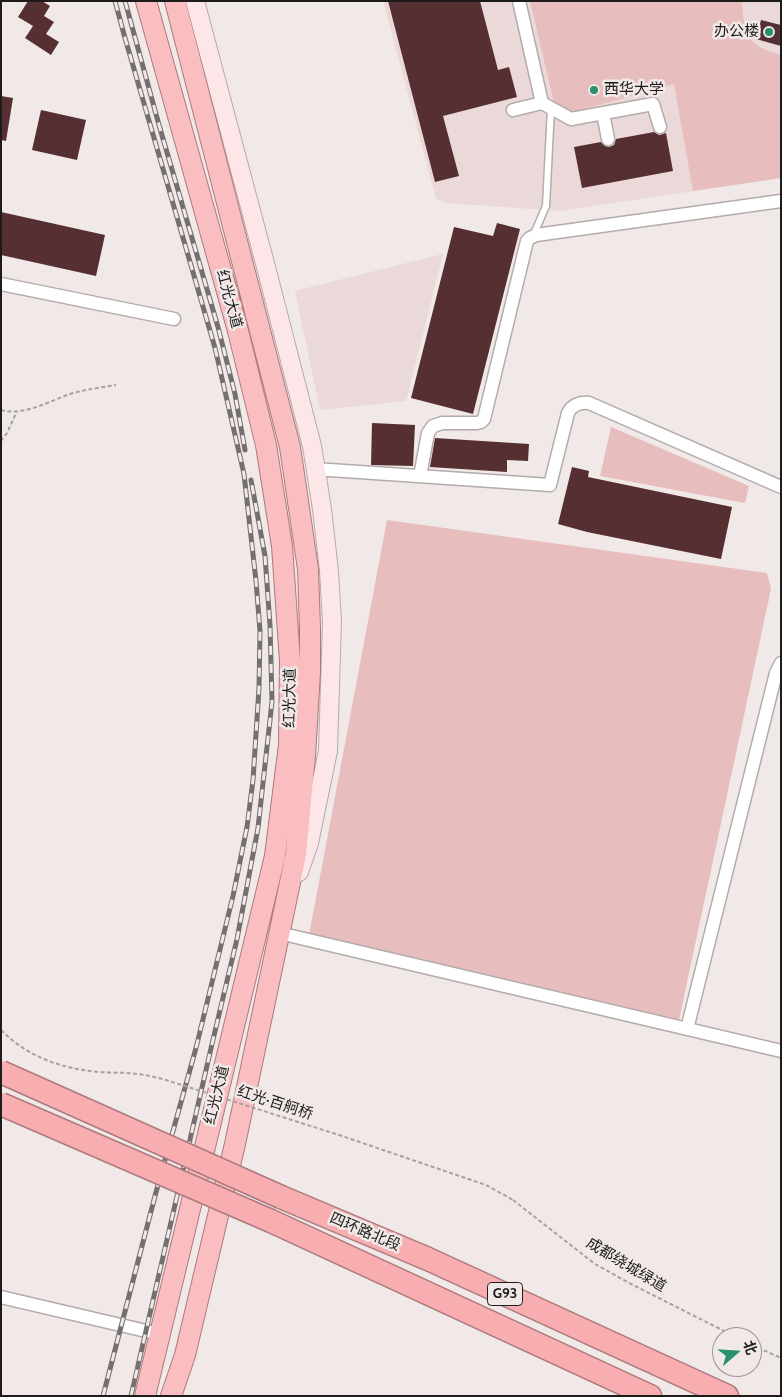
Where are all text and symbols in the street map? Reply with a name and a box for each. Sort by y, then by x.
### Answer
place label: 办公楼 [714,23,759,41]
marker: 办公楼 [763,26,775,38]
place label: 西华大学 [604,81,664,99]
marker: 西华大学 [588,84,600,96]
street label: 红光大道 [213,268,245,330]
street label: 红光大道 [280,668,300,728]
street label: 红光大道 [201,1064,233,1126]
street label: 红光·百舸桥 [235,1082,315,1124]
street label: 四环路北段 [327,1209,403,1255]
street label: 成都绕城绿道 [583,1234,669,1296]
road number: G93 [488,1282,522,1306]
north arrow [712,1327,762,1377]
text: 北 [739,1338,761,1357]

